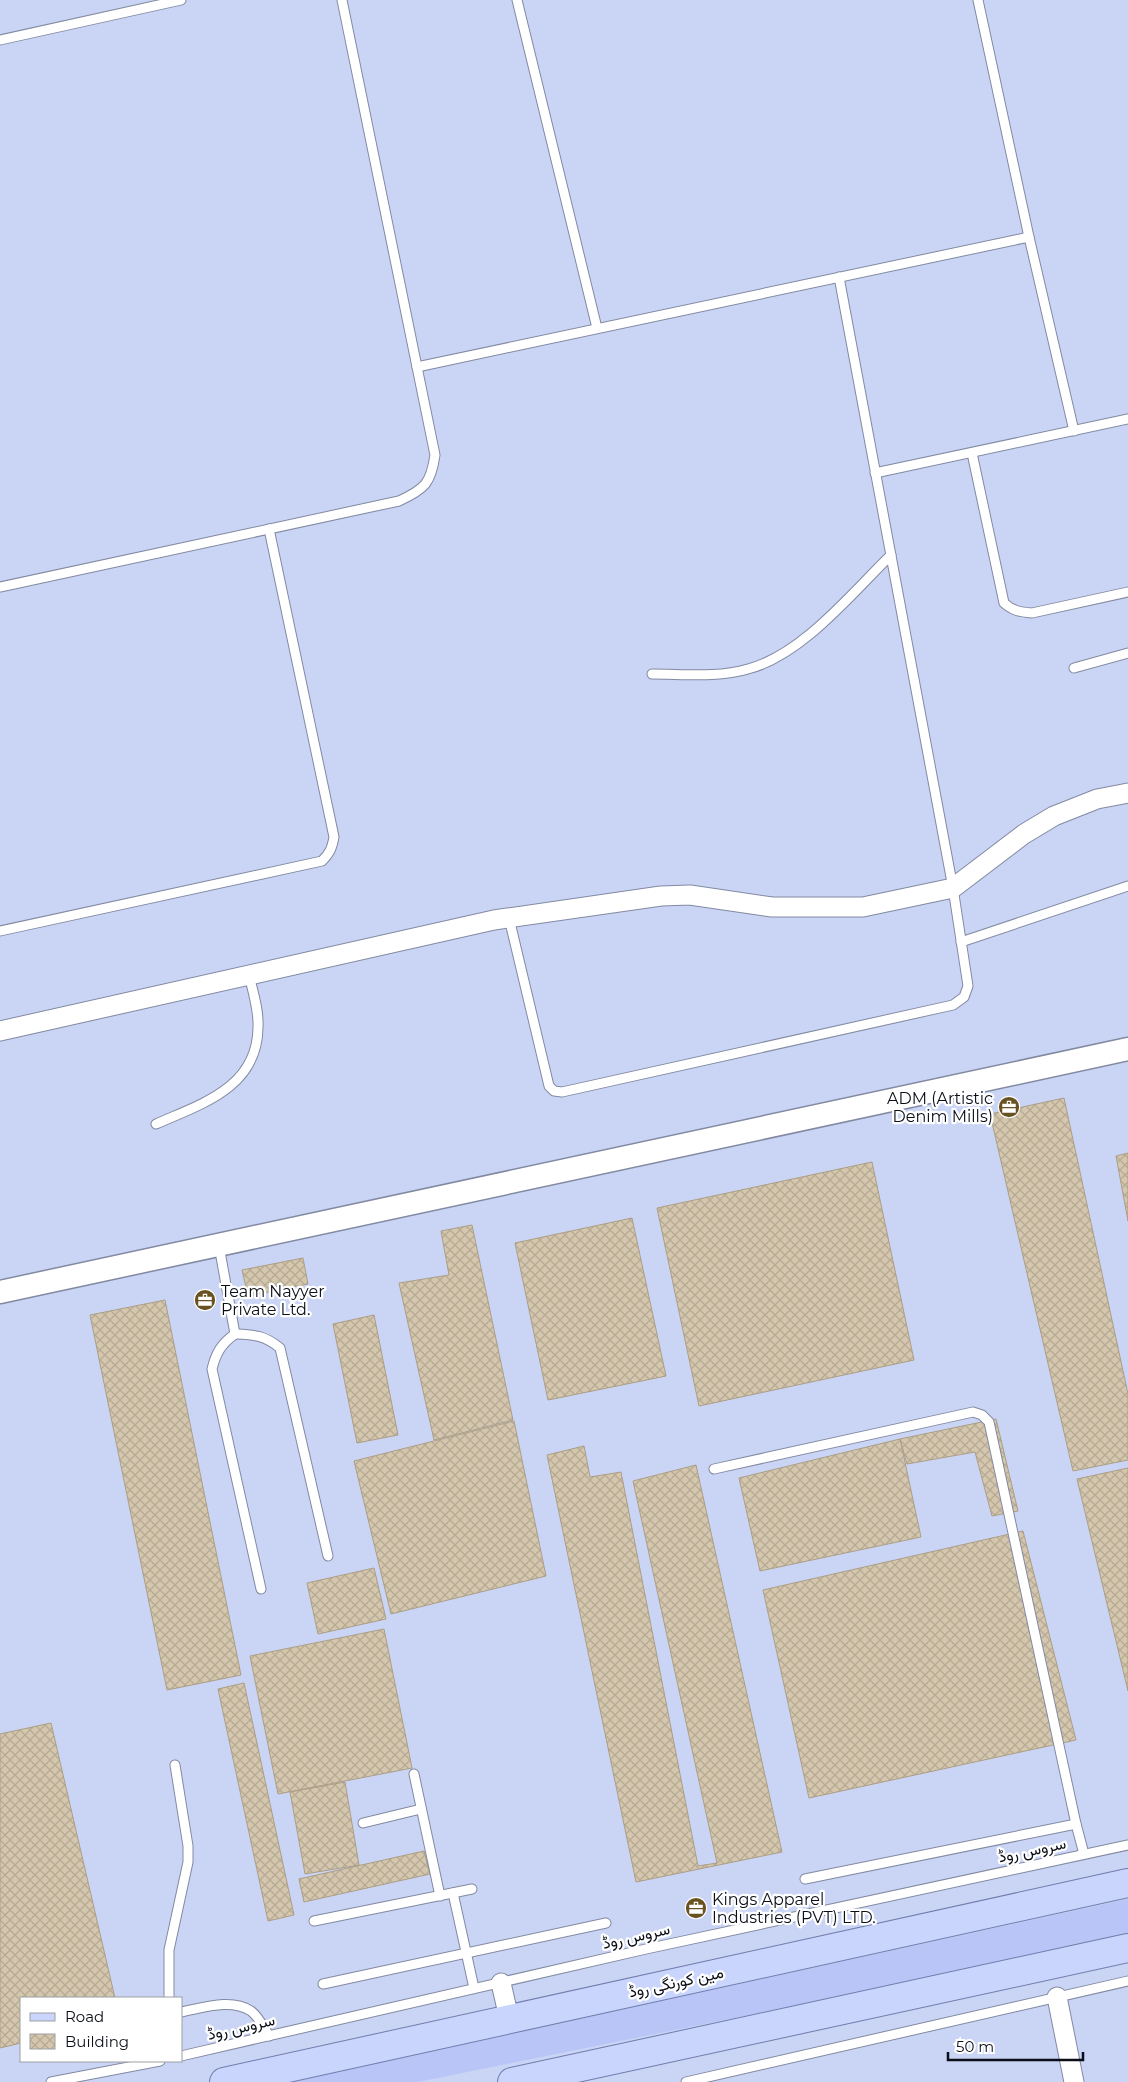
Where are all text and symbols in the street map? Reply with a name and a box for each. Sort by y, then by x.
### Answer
place label: ADM (Artistic Denim Mills) [887,1089,993,1126]
office icon: ADM (Artistic Denim Mills) [997,1095,1021,1119]
place label: Team Nayyer Private Ltd. [221,1282,325,1319]
office icon: Team Nayyer Private Ltd. [193,1288,217,1312]
street label: سروس روڈ [996,1834,1068,1867]
place label: Kings Apparel Industries (PVT) LTD. [712,1890,876,1927]
office icon: Kings Apparel Industries (PVT) LTD. [684,1896,708,1920]
street label: سروس روڈ [600,1919,672,1954]
street label: مین کورنگی روڈ [627,1963,725,2002]
legend [20,1997,182,2062]
text: Road [65,2007,104,2026]
street label: سروس روڈ [205,2010,277,2045]
scale bar [948,2030,1083,2062]
text: Building [65,2032,129,2051]
text: 50 m [956,2037,994,2056]

